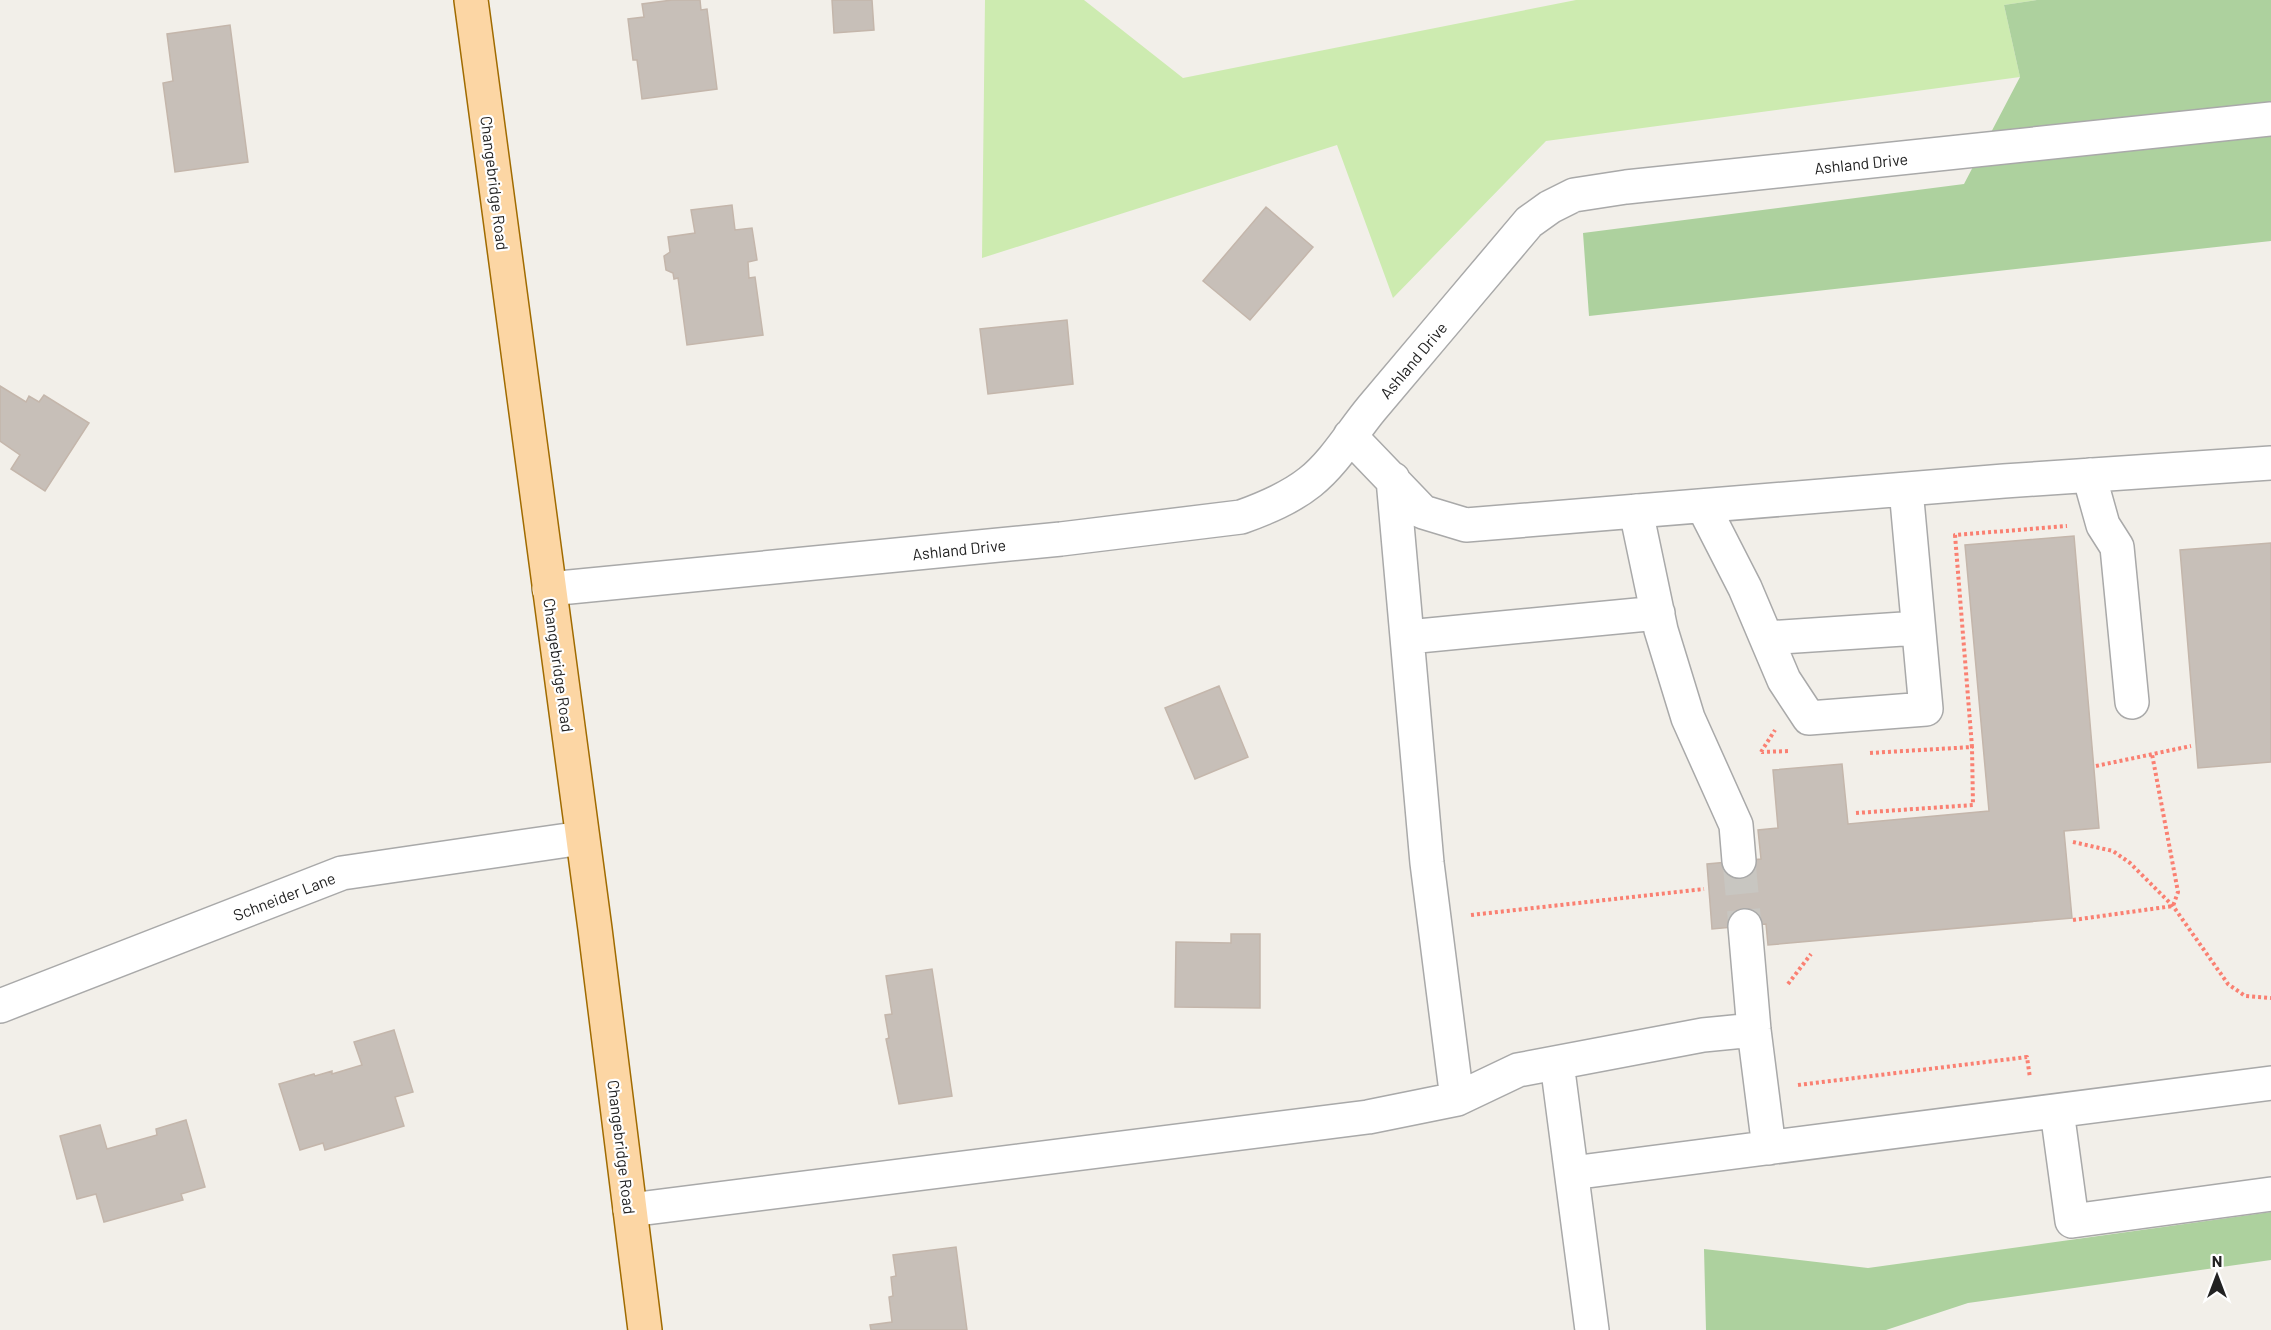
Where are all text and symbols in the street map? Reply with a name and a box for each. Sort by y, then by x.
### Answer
street label: Changebridge Road [477,115,513,251]
street label: Ashland Drive [1813,149,1909,177]
street label: Ashland Drive [1376,318,1450,402]
street label: Ashland Drive [911,535,1007,563]
street label: Changebridge Road [540,597,578,733]
street label: Schneider Lane [230,868,338,924]
street label: Changebridge Road [604,1079,640,1215]
north arrow [2187,1246,2247,1306]
text: N [2212,1251,2222,1270]

